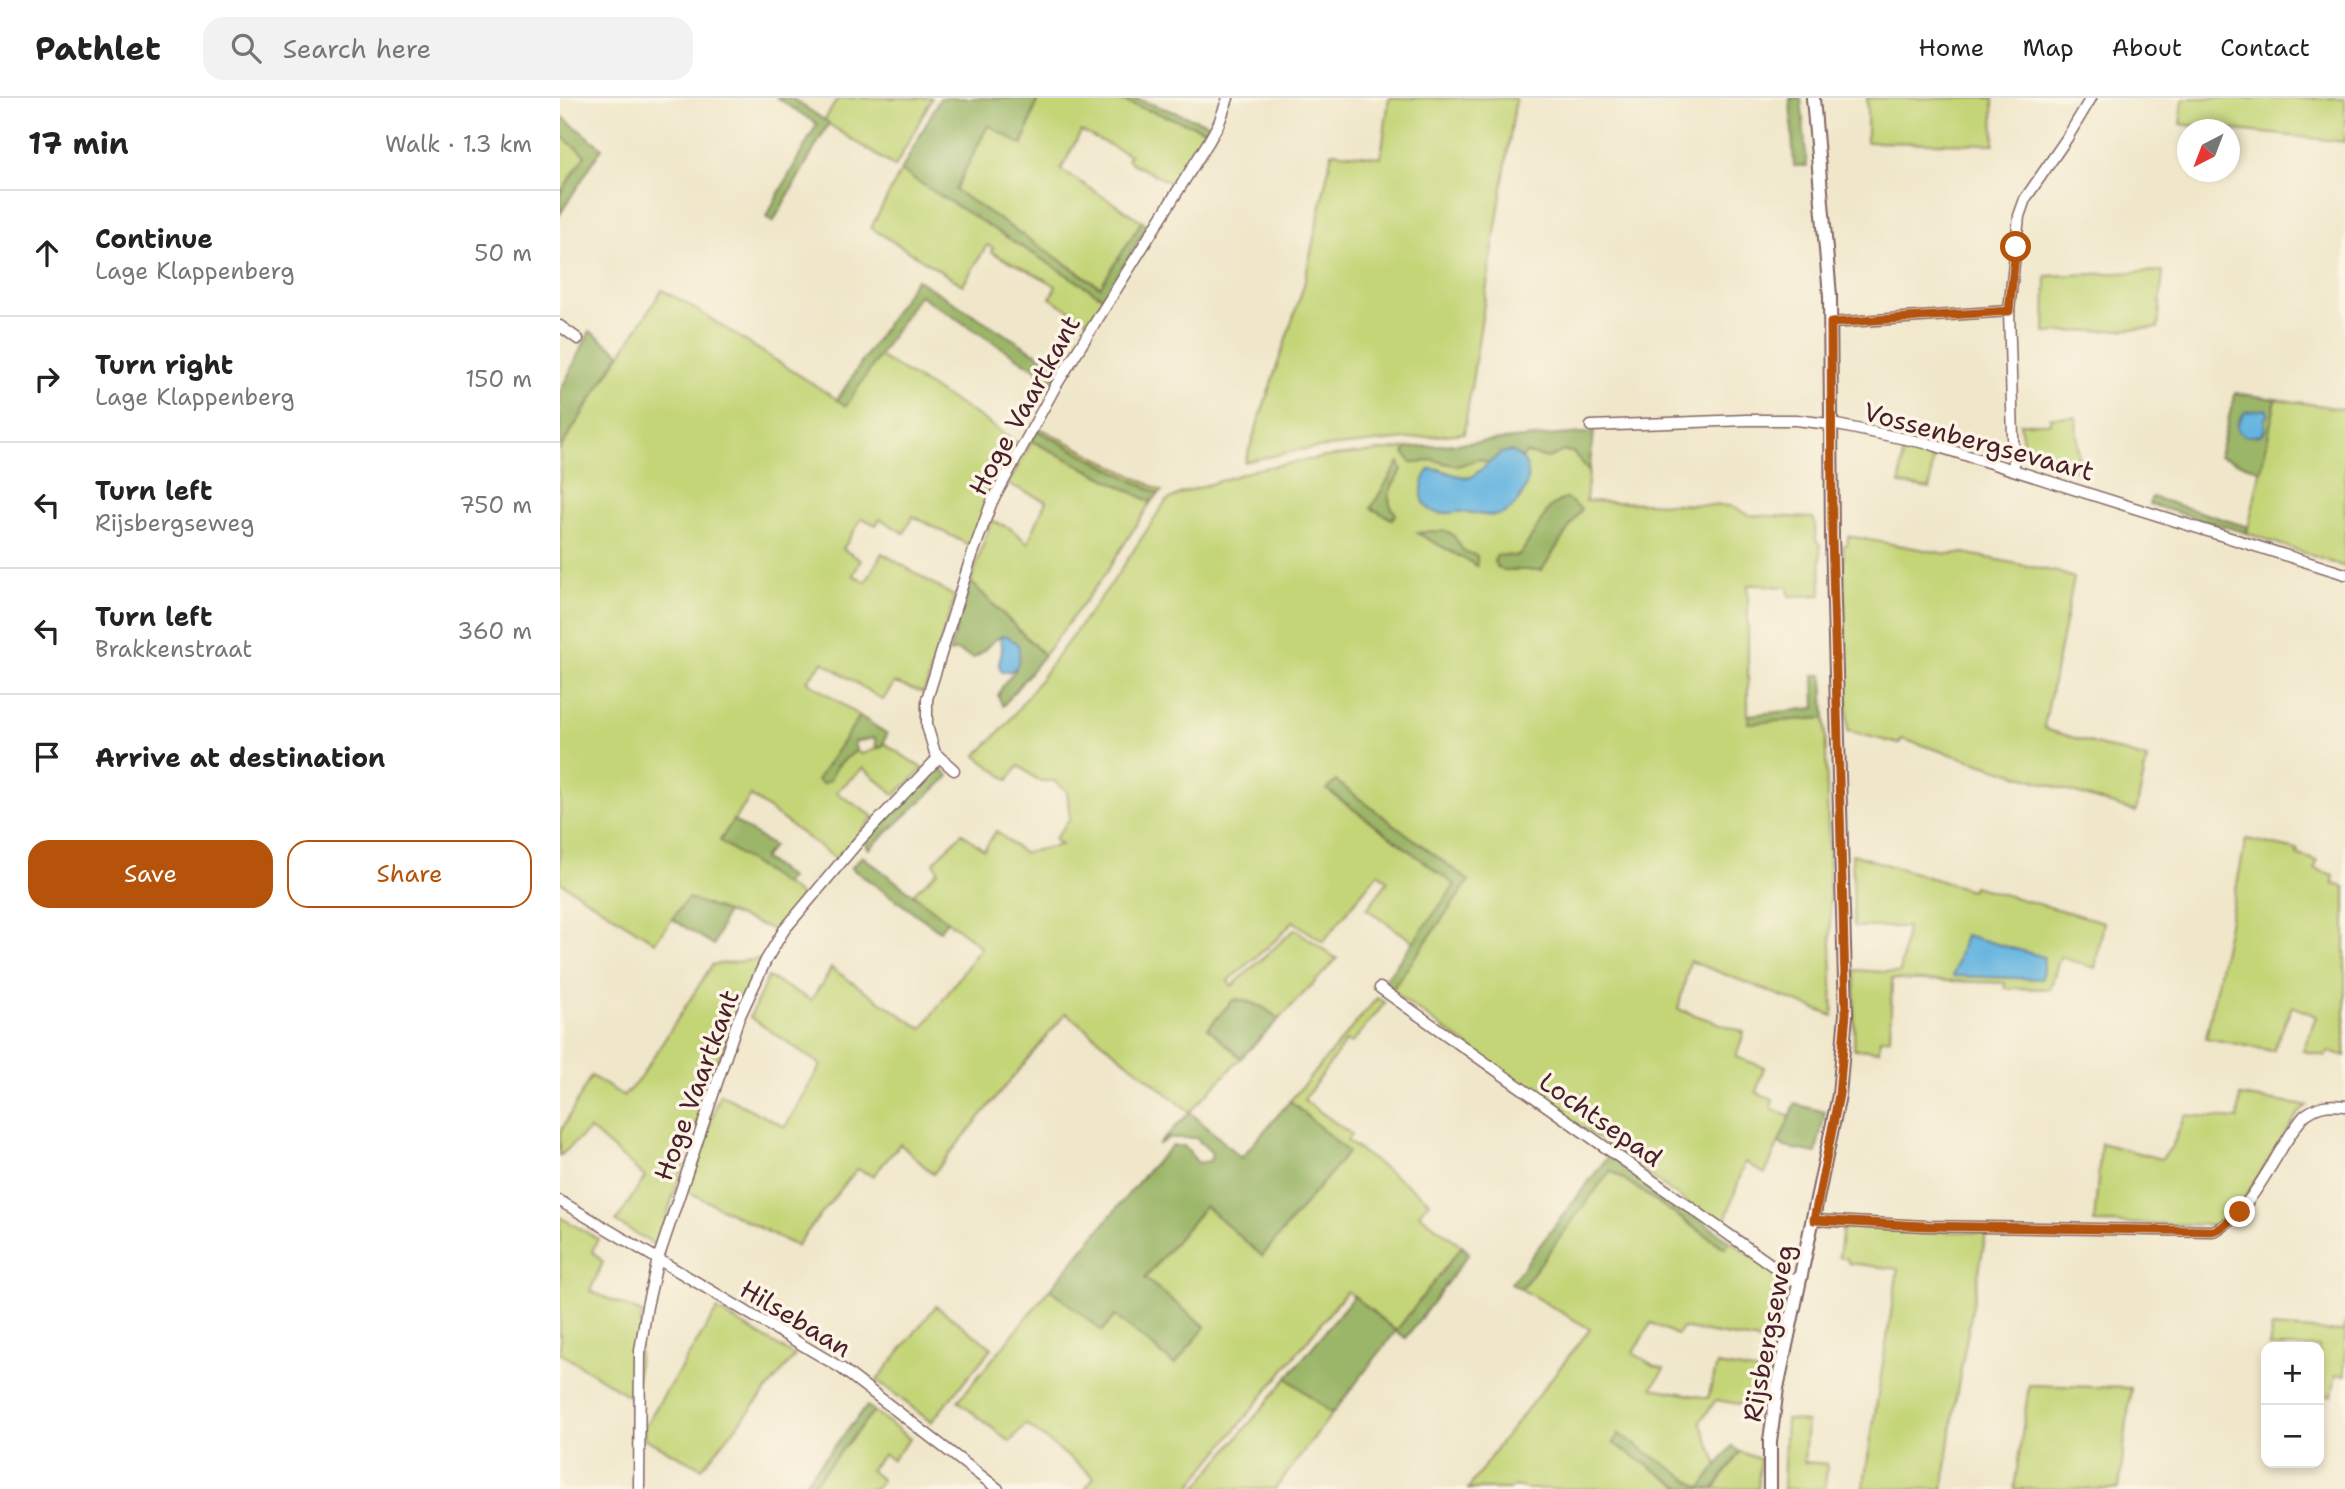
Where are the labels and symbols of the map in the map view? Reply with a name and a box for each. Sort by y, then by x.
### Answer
north arrow [2177,119,2240,182]
route start [2000,231,2031,262]
street label: Hoge Vaartkant [960,309,1088,501]
street label: Vossenbergsevaart [1860,393,2098,489]
street label: Hoge Vaartkant [645,985,747,1185]
street label: Lochtsepad [1532,1064,1670,1174]
route end [2224,1196,2255,1227]
street label: Rijsbergseweg [1734,1241,1802,1425]
street label: Hilsebaan [734,1271,858,1365]

